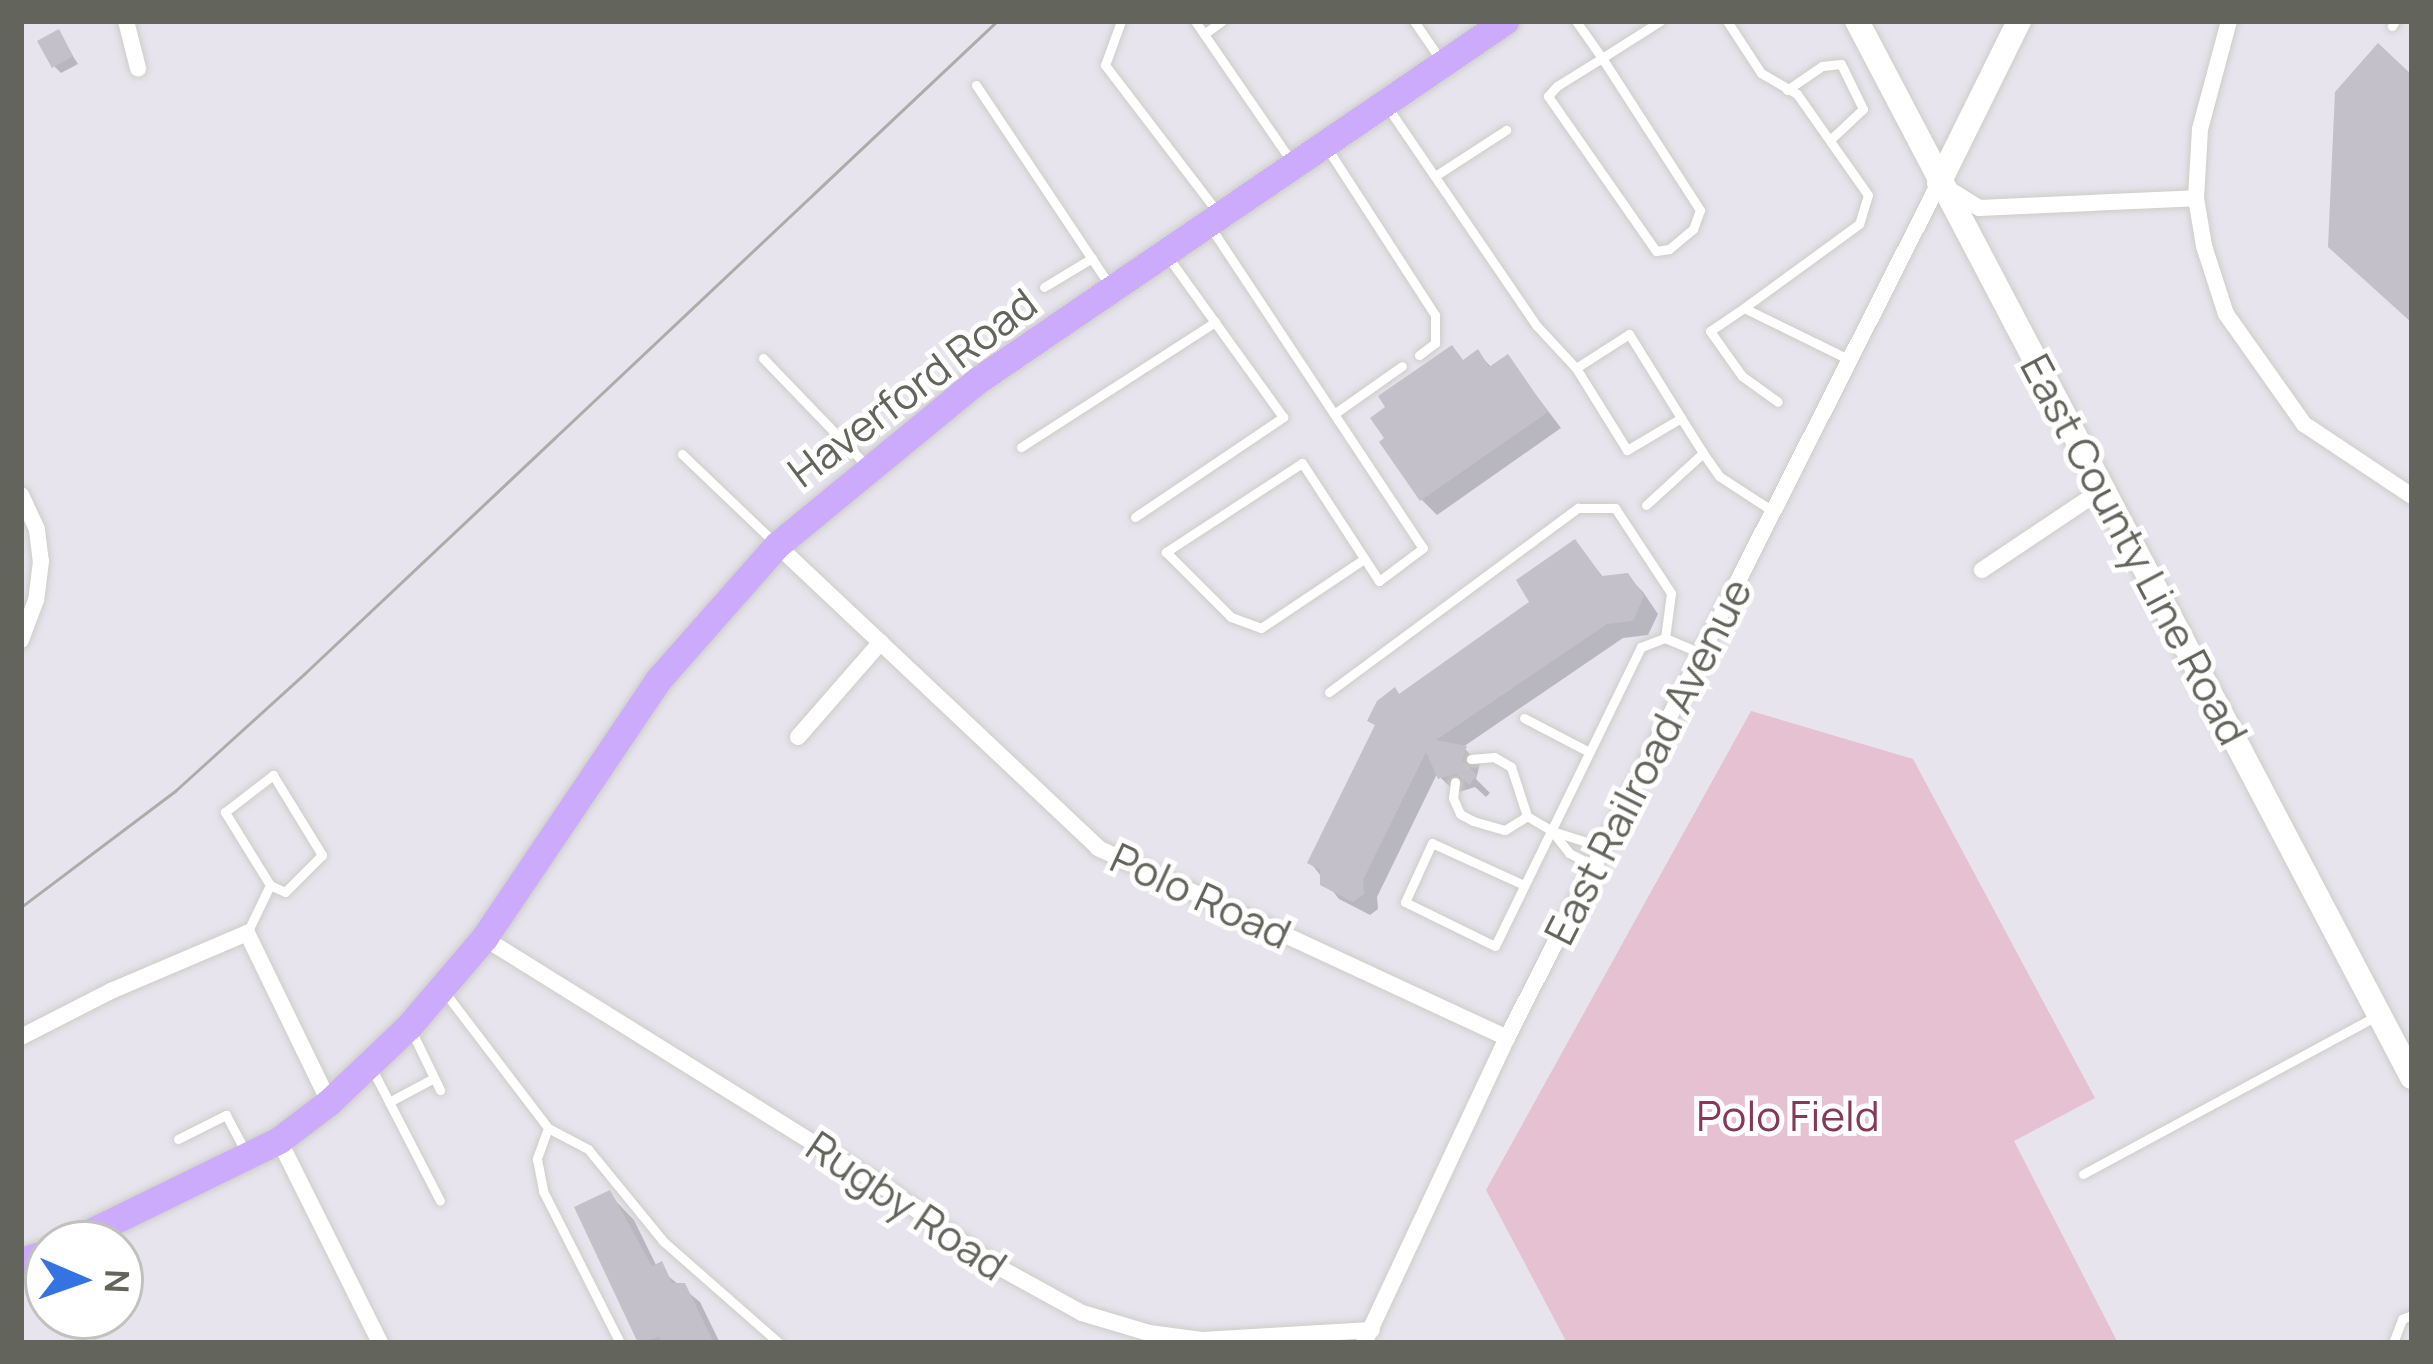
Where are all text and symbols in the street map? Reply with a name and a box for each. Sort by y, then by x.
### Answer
street label: Haverford Road [778,277,1046,497]
street label: East County Line Road [2011,345,2259,753]
street label: East Railroad Avenue [1533,570,1761,952]
street label: Polo Road [1103,831,1299,959]
park label: Polo Field [1696,1090,1880,1140]
street label: Rugby Road [798,1120,1016,1290]
north arrow [24,1220,144,1340]
text: N [95,1269,140,1294]

